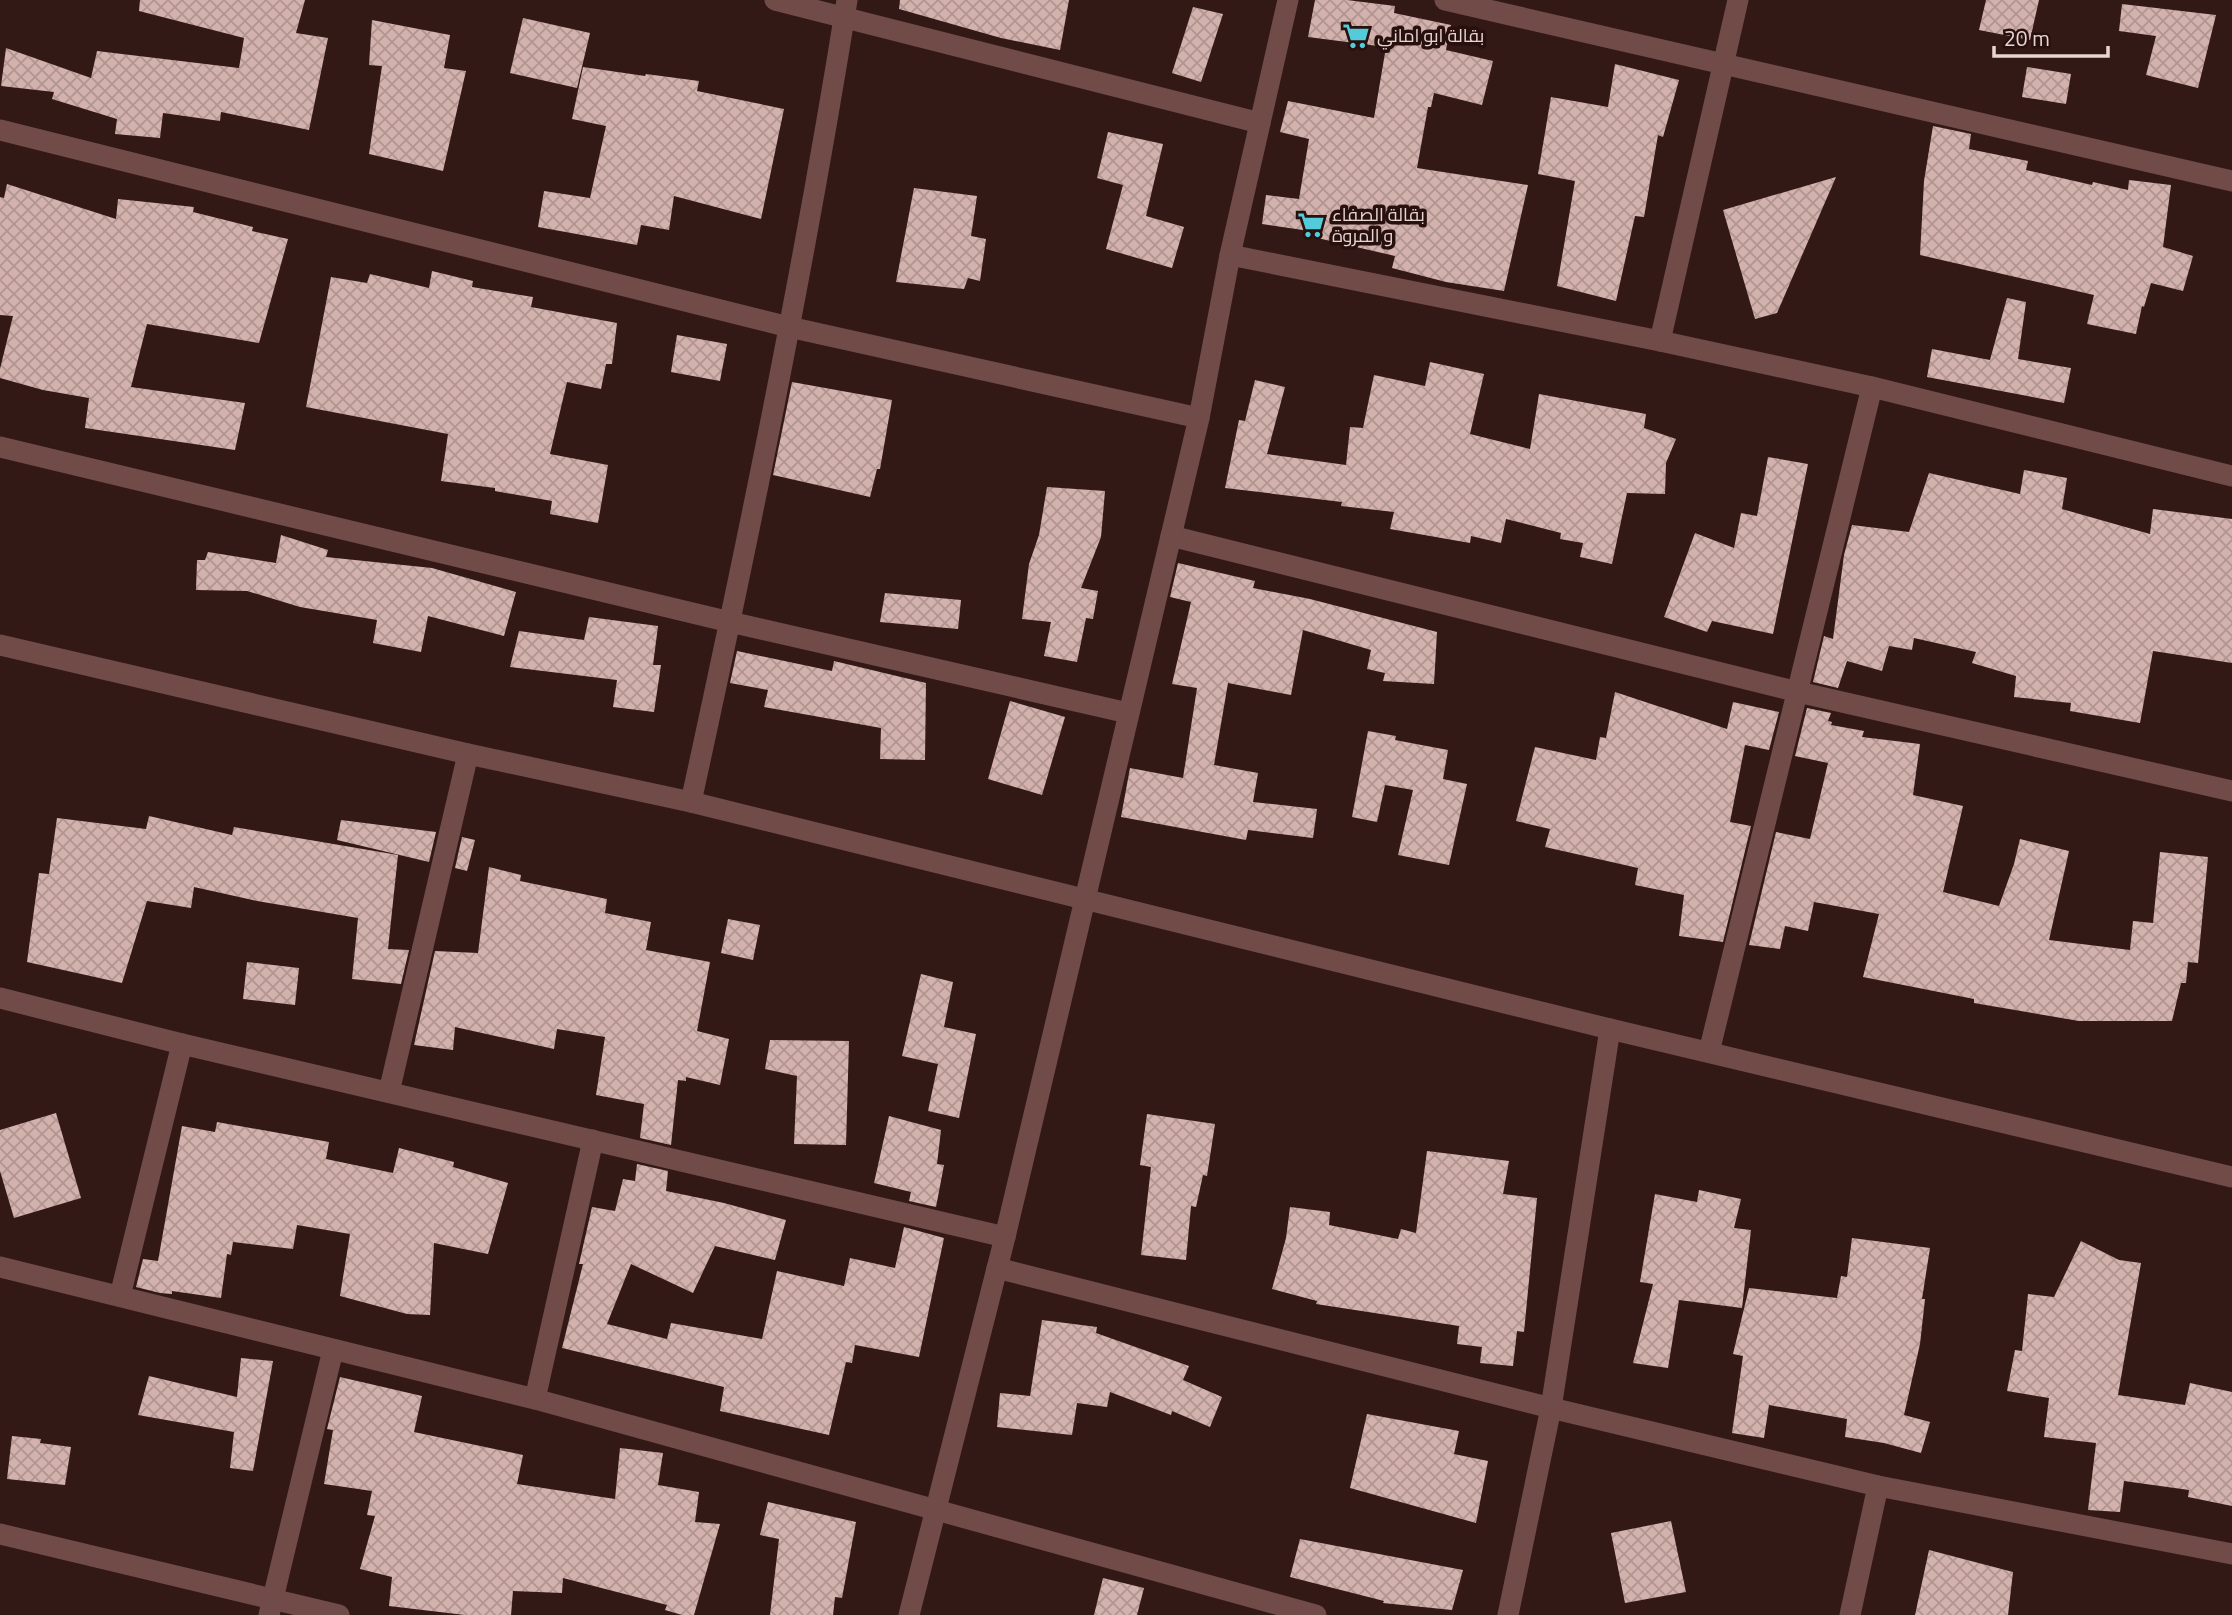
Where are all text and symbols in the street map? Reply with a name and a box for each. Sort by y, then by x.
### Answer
scale bar [1994,14,2108,58]
supermarket icon: بقالة ابو اماني [1341,21,1371,51]
place label: بقالة ابو اماني [1377,22,1484,50]
text: 20 m [2004,22,2050,54]
place label: بقالة الصفاء و المروة [1332,201,1425,249]
supermarket icon: بقالة الصفاء و المروة [1296,210,1326,240]

